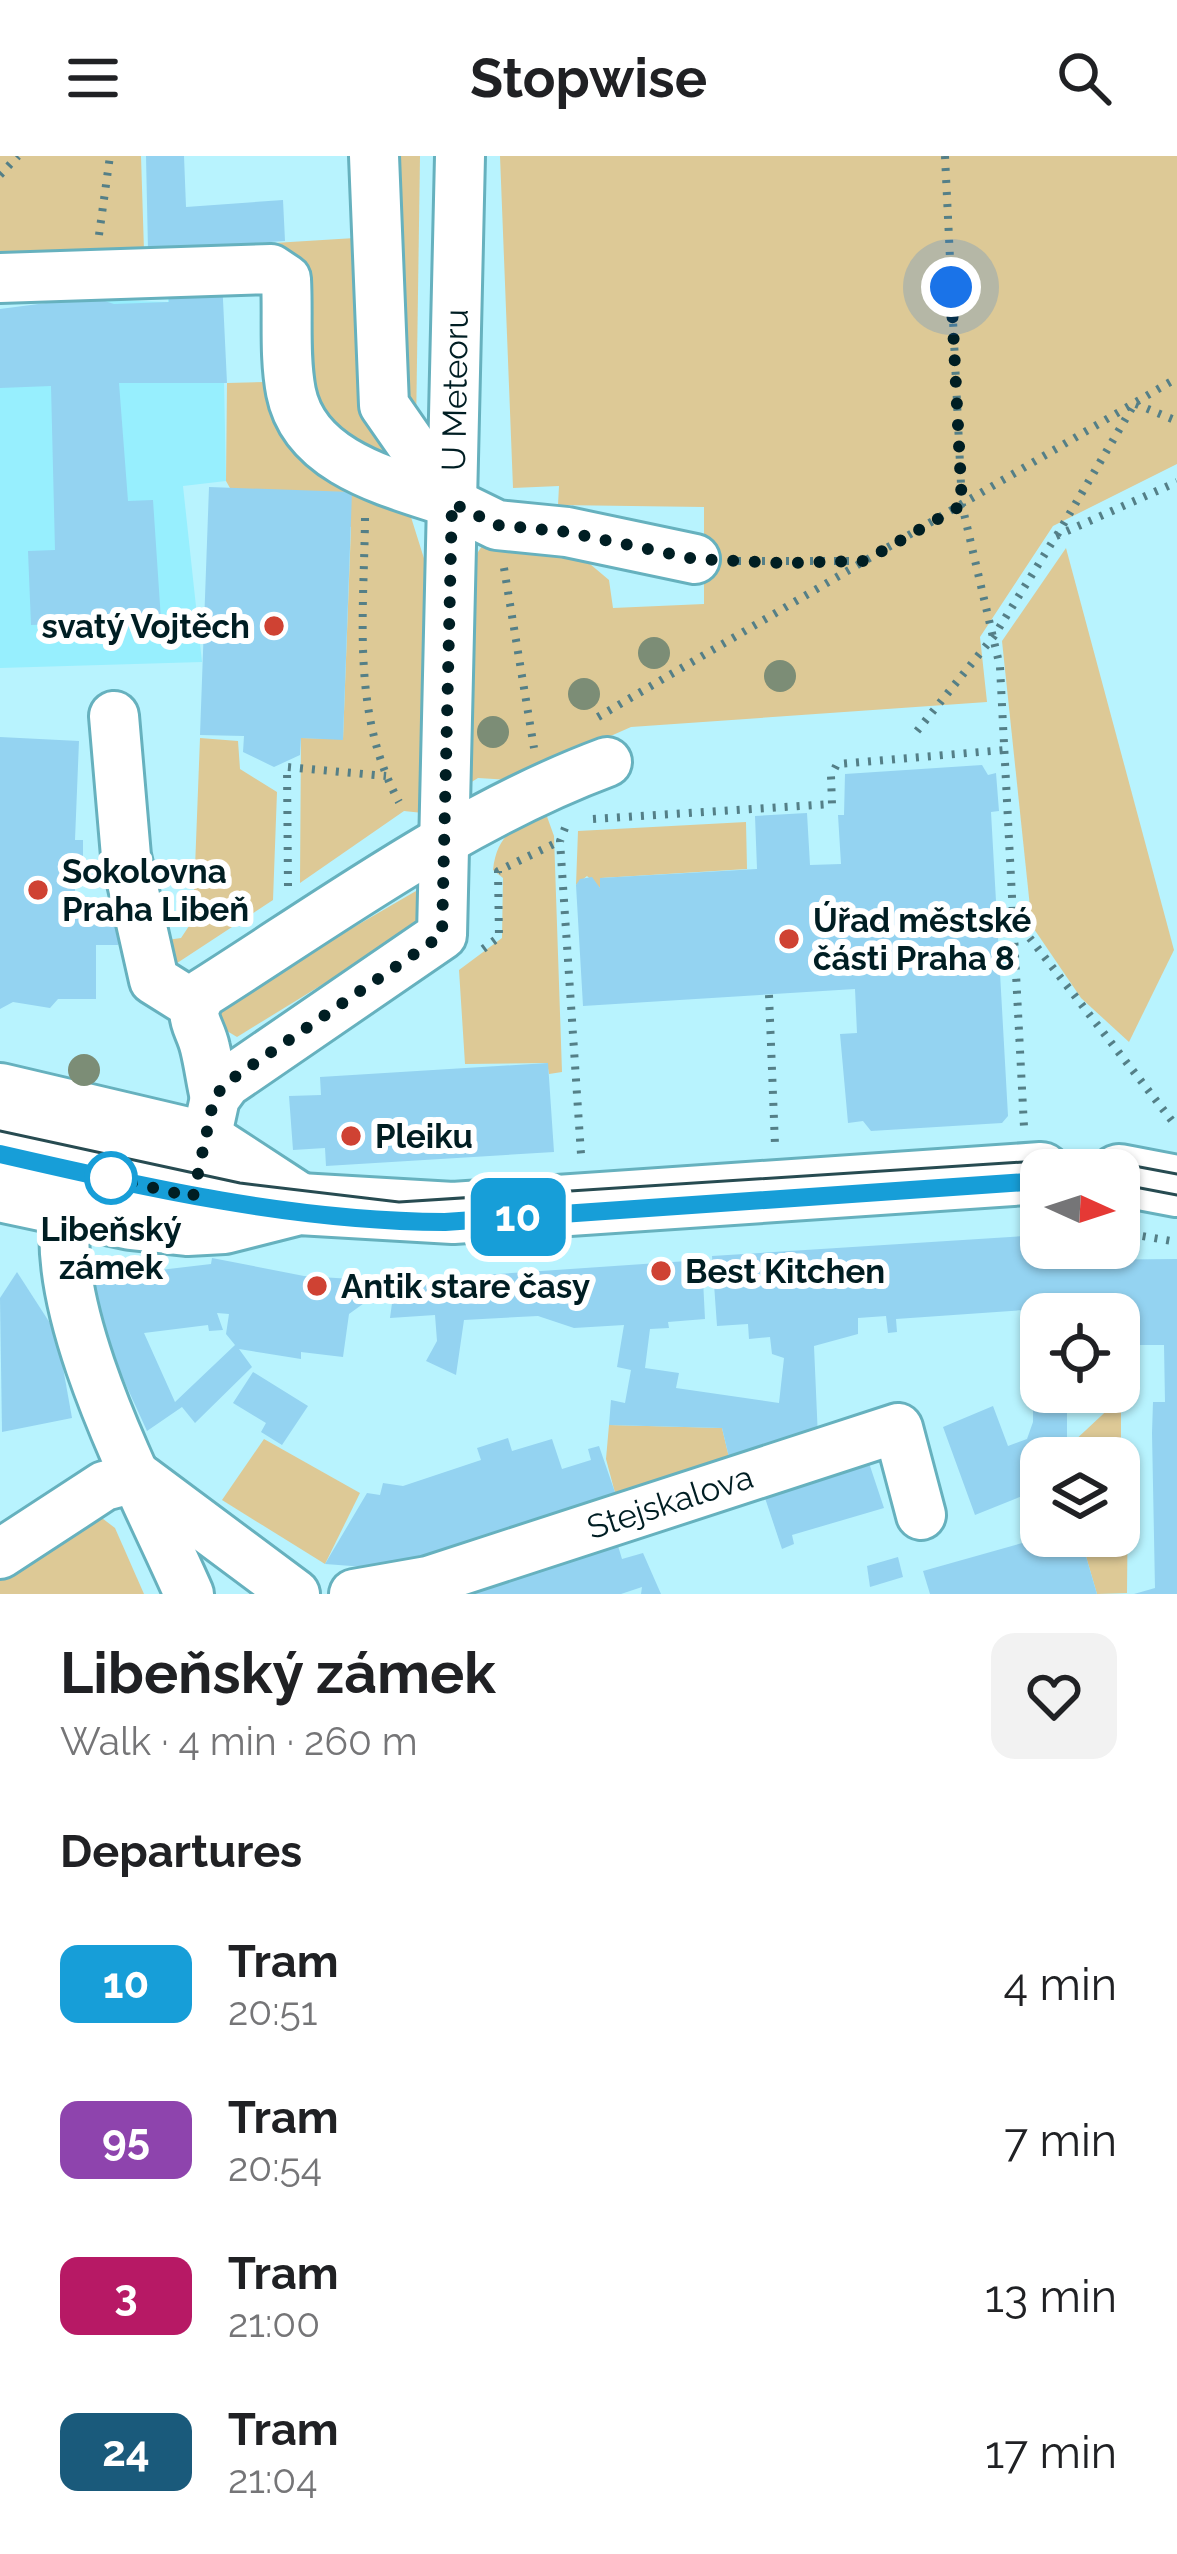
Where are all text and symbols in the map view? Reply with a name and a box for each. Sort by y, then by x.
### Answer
icon: menu [60,45,126,111]
icon: search [1051,45,1117,111]
text: Stopwise [470,46,707,110]
your location [921,257,981,317]
street label: U Meteoru [434,309,476,471]
place label: svatý Vojtěch [42,607,250,646]
marker: svatý Vojtěch [261,613,287,639]
place label: Sokolovna Praha Libeň [62,852,249,929]
marker: Sokolovna Praha Libeň [25,877,51,903]
place label: Úřad městské části Praha 8 [813,901,1031,978]
marker: Úřad městské části Praha 8 [776,926,802,952]
place label: Pleiku [375,1117,473,1156]
marker: Pleiku [338,1123,364,1149]
north arrow [1020,1149,1140,1269]
map controls [1020,1149,1140,1557]
marker: Libeňský zámek [86,1153,136,1203]
line badge: 10 [464,1178,572,1256]
text: 10 [495,1192,541,1241]
place label: Libeňský zámek [40,1210,182,1287]
place label: Best Kitchen [685,1252,885,1291]
marker: Best Kitchen [648,1258,674,1284]
place label: Antik stare časy [341,1267,590,1306]
marker: Antik stare časy [304,1273,330,1299]
button: locate [1020,1293,1140,1413]
button: layers [1020,1437,1140,1557]
street label: Stejskalova [582,1457,758,1547]
button: heart [991,1633,1117,1759]
text: Libeňský zámek [60,1639,496,1706]
text: Walk · 4 min · 260 m [60,1718,418,1764]
text: Departures [60,1825,302,1878]
text: Tram [228,1935,339,1988]
text: 4 min [1004,1958,1117,2011]
text: 10 [103,1959,149,2008]
text: 20:51 [228,1988,317,2034]
text: Tram [228,2091,339,2144]
text: 7 min [1004,2114,1117,2167]
text: 95 [102,2115,150,2164]
text: 20:54 [228,2144,322,2190]
text: Tram [228,2247,339,2300]
text: 13 min [985,2270,1117,2323]
text: 3 [114,2271,138,2320]
text: 21:00 [228,2300,320,2346]
text: Tram [228,2403,339,2456]
text: 17 min [985,2426,1117,2479]
text: 24 [102,2427,150,2476]
text: 21:04 [228,2456,318,2502]

